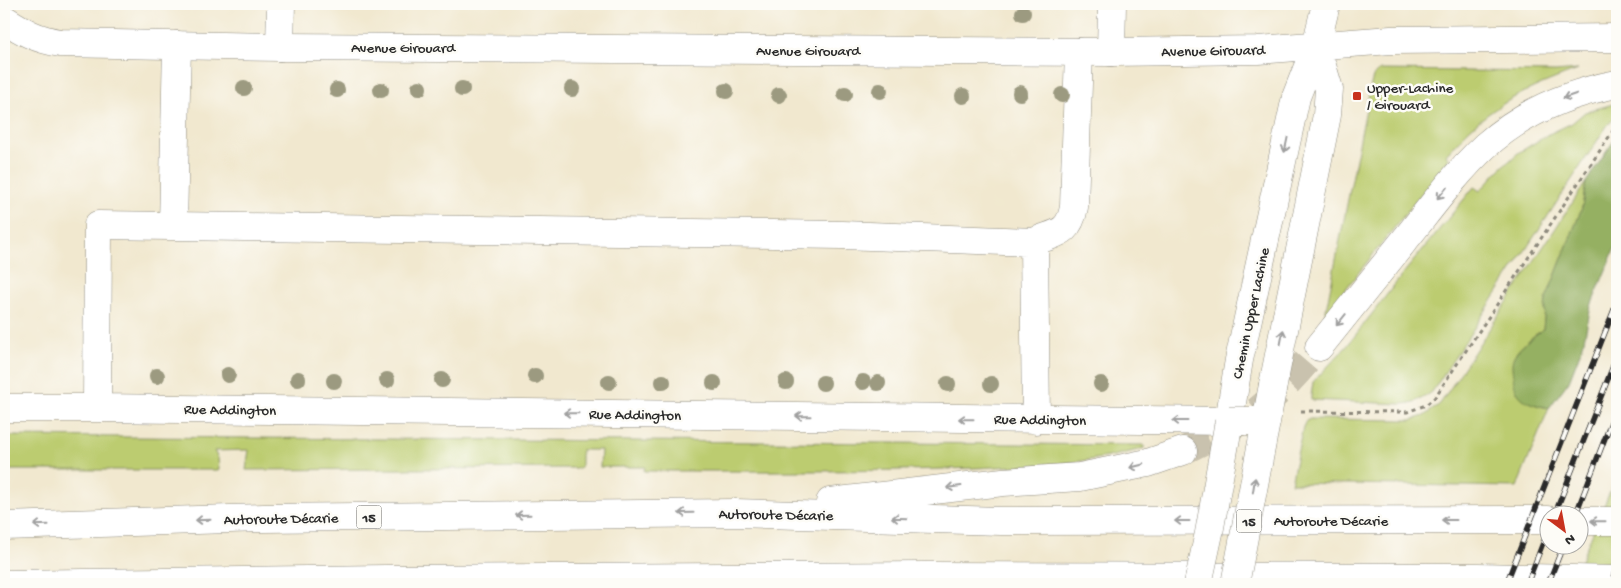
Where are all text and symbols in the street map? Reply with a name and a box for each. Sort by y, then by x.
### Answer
street label: Avenue Girouard [351,40,456,58]
street label: Avenue Girouard [1161,42,1266,62]
street label: Avenue Girouard [756,43,861,61]
place label: Upper-Lachine / Girouard [1367,80,1454,115]
marker: Upper-Lachine / Girouard [1351,90,1363,102]
one-way arrow [1563,92,1579,101]
one-way arrow [1281,137,1290,153]
one-way arrow [1437,186,1448,199]
street label: Chemin Upper Lachine [1229,246,1275,381]
one-way arrow [1335,313,1346,326]
one-way arrow [1278,330,1288,346]
street label: Rue Addington [184,401,276,421]
street label: Rue Addington [589,406,681,426]
one-way arrow [563,408,579,418]
one-way arrow [795,411,812,421]
street label: Rue Addington [994,411,1086,431]
one-way arrow [958,414,974,423]
one-way arrow [1173,416,1189,425]
one-way arrow [1129,462,1145,471]
one-way arrow [1249,477,1259,493]
one-way arrow [947,482,963,492]
road number: 15 [356,506,382,528]
street label: Autoroute Décarie [719,506,834,526]
north arrow [1538,506,1588,556]
one-way arrow [678,508,694,518]
street label: Autoroute Décarie [224,510,339,530]
one-way arrow [516,510,532,520]
road number: 15 [1236,510,1262,532]
one-way arrow [892,513,908,522]
street label: Autoroute Décarie [1274,513,1389,531]
one-way arrow [196,515,212,525]
one-way arrow [1442,515,1458,525]
one-way arrow [1174,516,1190,526]
one-way arrow [1590,516,1606,526]
one-way arrow [33,520,50,530]
text: N [1561,529,1578,549]

